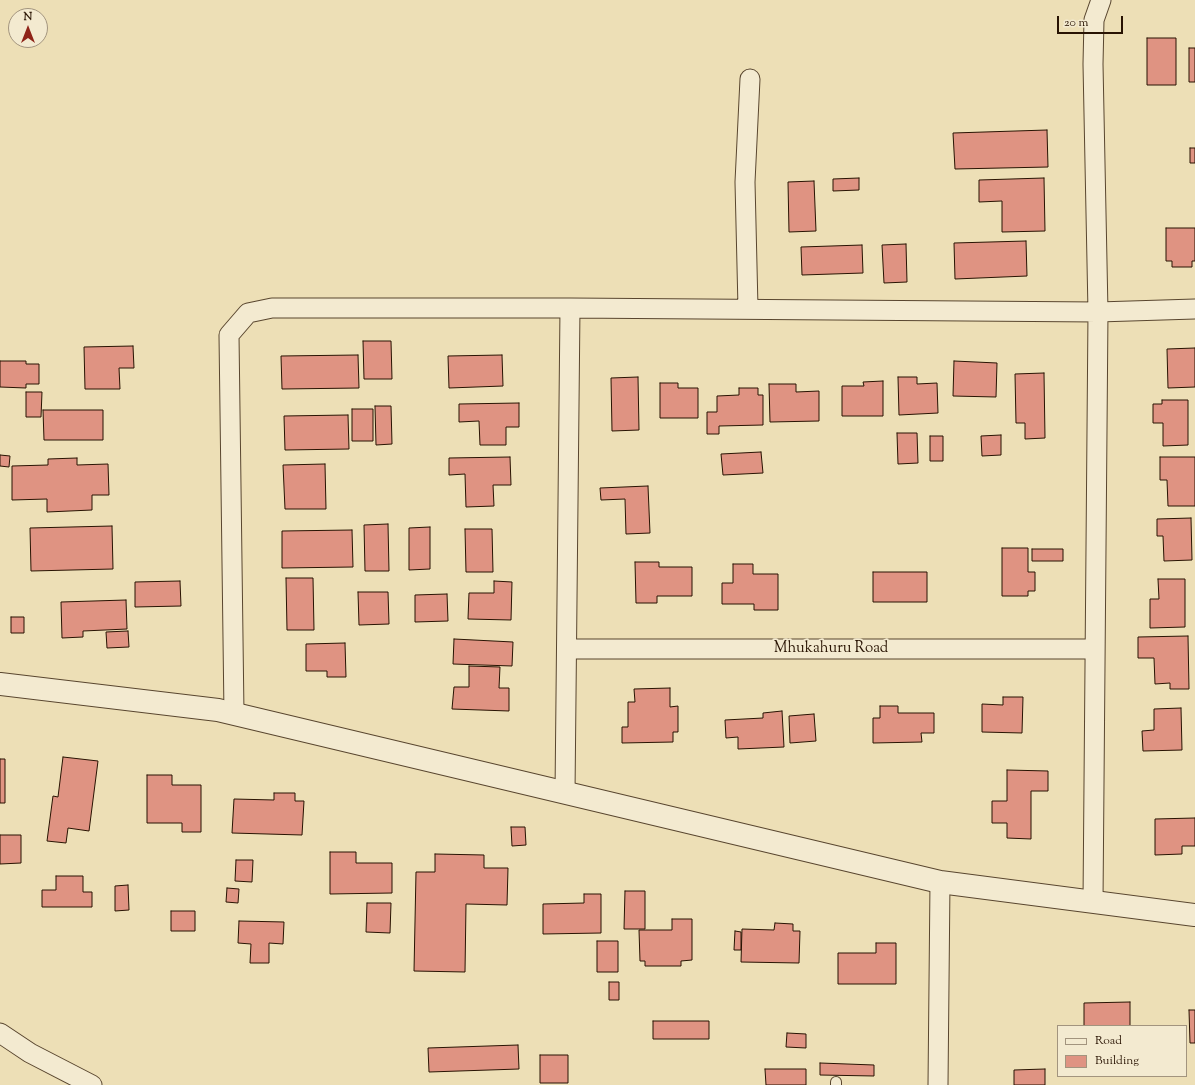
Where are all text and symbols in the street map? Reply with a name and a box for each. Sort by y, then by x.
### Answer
north arrow [8,8,48,48]
scale bar [1059,8,1125,34]
text: N [24,9,32,25]
text: 20 m [1064,14,1088,32]
street label: Mhukahuru Road [774,640,888,658]
legend [1057,1025,1187,1077]
text: Road [1095,1032,1122,1050]
text: Building [1095,1052,1139,1070]

